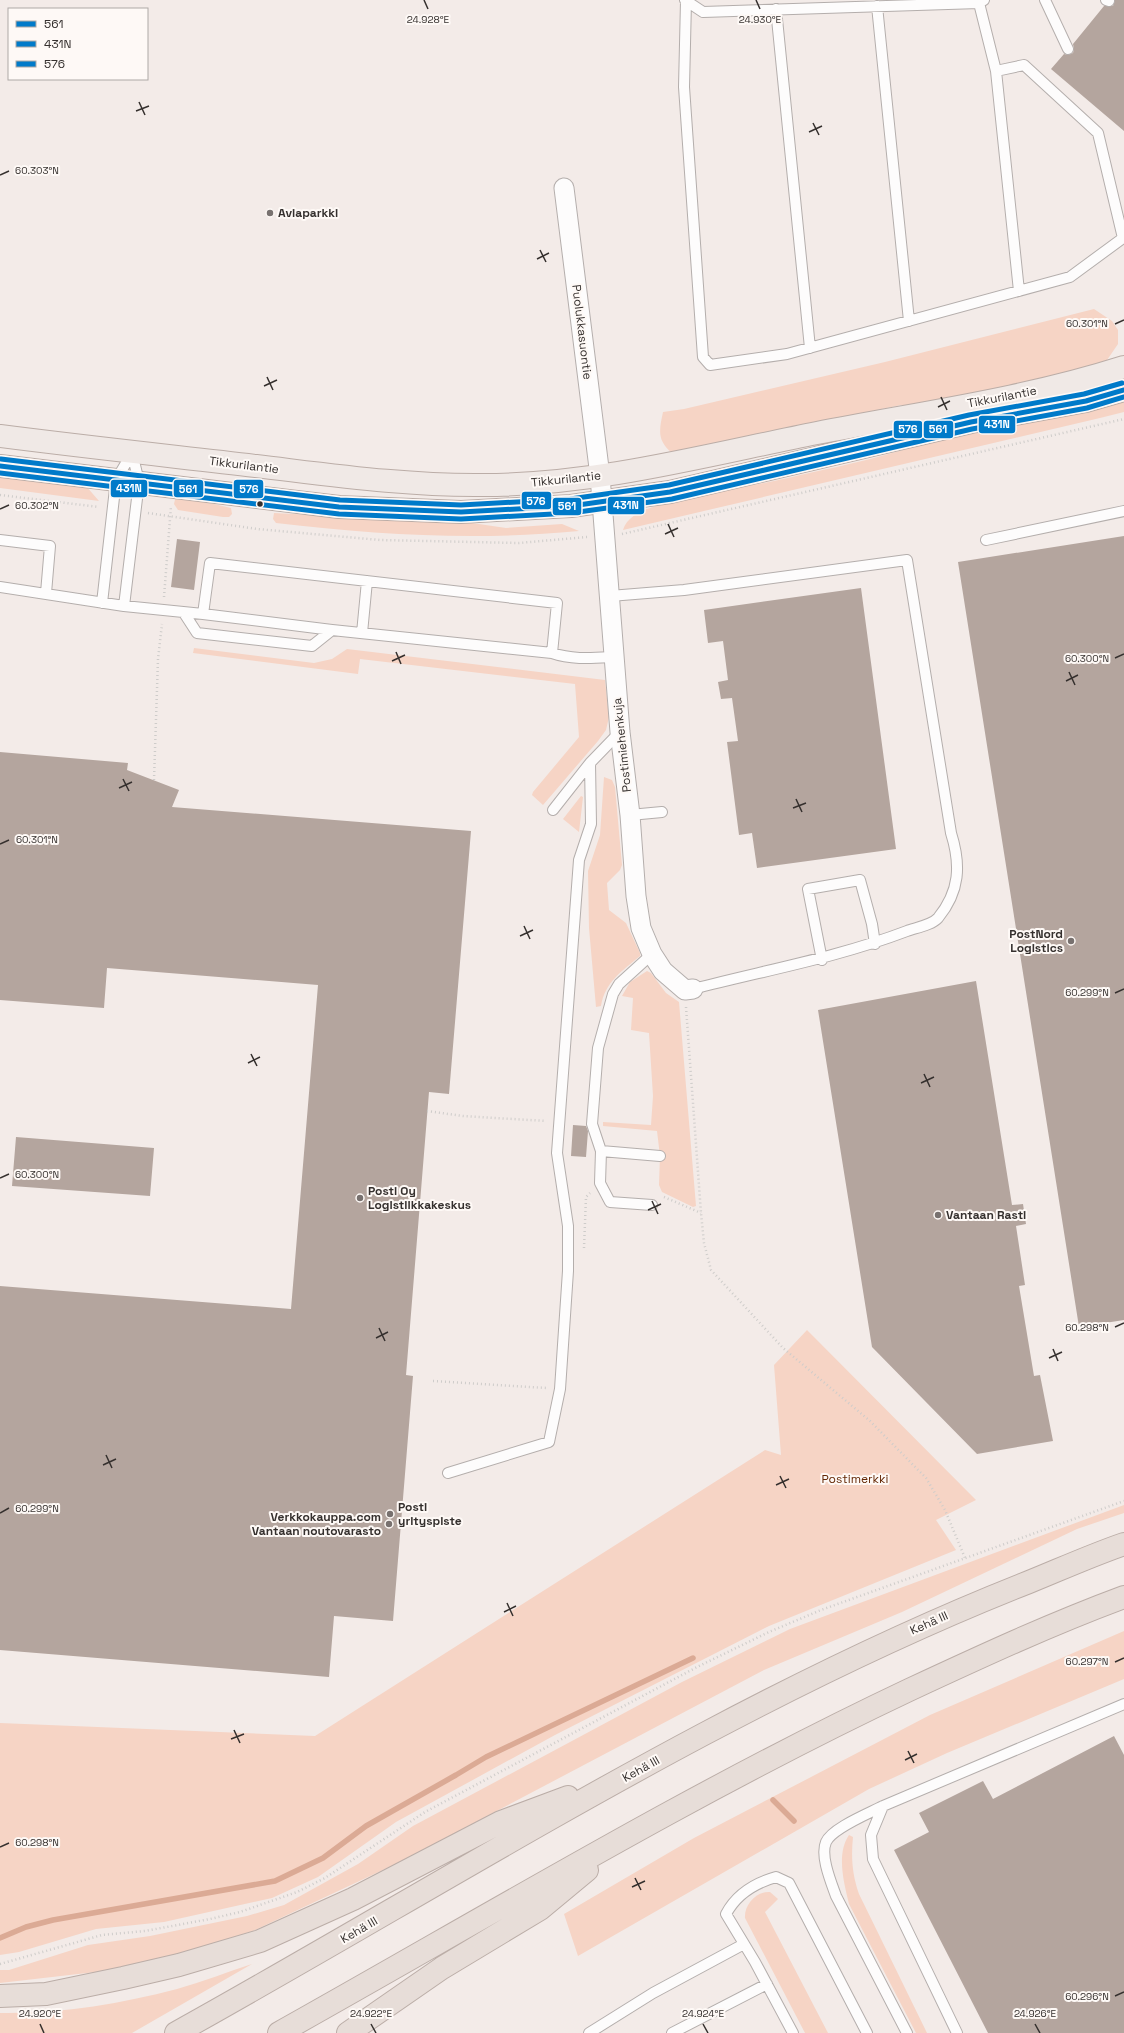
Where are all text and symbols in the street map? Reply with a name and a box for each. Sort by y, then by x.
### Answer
legend [8,8,148,80]
text: 24.928°E [407,13,450,26]
text: 24.930°E [739,13,782,26]
text: 561 [44,16,64,32]
text: 431N [44,36,72,52]
text: 576 [44,56,65,72]
text: 60.303°N [15,164,59,177]
place label: Aviaparkki [278,205,338,221]
marker: Aviaparkki [265,208,275,218]
street label: Puolukkasuontie [568,284,596,380]
text: 60.301°N [1066,317,1108,330]
street label: Tikkurilantie [966,382,1038,412]
line badge: 431N [978,415,1016,434]
text: 431N [984,417,1010,431]
line badge: 576 [893,420,923,439]
line badge: 561 [923,420,954,439]
text: 576 [898,422,918,436]
text: 561 [929,422,947,436]
street label: Tikkurilantie [208,453,280,477]
street label: Tikkurilantie [530,467,602,491]
line badge: 431N [110,479,148,498]
line badge: 561 [173,479,204,498]
line badge: 576 [233,479,264,499]
text: 431N [116,481,142,495]
text: 561 [179,482,197,496]
text: 576 [239,482,259,496]
line badge: 576 [521,491,552,510]
text: 576 [526,494,546,508]
line badge: 431N [607,496,645,515]
line badge: 561 [552,497,582,516]
text: 431N [613,498,639,512]
text: 60.302°N [15,499,59,512]
unlabelled marker [255,499,265,509]
text: 561 [558,499,576,513]
text: 60.300°N [1065,652,1109,665]
street label: Postimiehenkuja [609,697,635,793]
text: 60.301°N [16,833,58,846]
place label: PostNord Logistics [1009,926,1063,956]
marker: PostNord Logistics [1066,936,1076,946]
text: 60.299°N [1065,986,1109,999]
text: 60.300°N [15,1168,59,1181]
place label: Posti Oy Logistiikkakeskus [368,1183,471,1213]
marker: Posti Oy Logistiikkakeskus [355,1193,365,1203]
place label: Vantaan Rasti [946,1207,1026,1223]
marker: Vantaan Rasti [933,1210,943,1220]
text: 60.298°N [1065,1321,1109,1334]
park label: Postimerkki [822,1471,888,1487]
place label: Posti yrityspiste [398,1499,462,1529]
text: 60.299°N [15,1502,59,1515]
place label: Verkkokauppa.com Vantaan noutovarasto [252,1509,381,1539]
marker: Posti yrityspiste [385,1509,395,1519]
marker: Verkkokauppa.com Vantaan noutovarasto [384,1519,394,1529]
street label: Kehä III [907,1607,951,1639]
text: 60.297°N [1066,1655,1108,1668]
street label: Kehä III [619,1752,663,1786]
text: 60.298°N [15,1836,59,1849]
street label: Kehä III [338,1913,380,1947]
text: 60.296°N [1065,1990,1109,2003]
text: 24.920°E [19,2007,62,2020]
text: 24.922°E [350,2007,392,2020]
text: 24.924°E [682,2007,724,2020]
text: 24.926°E [1014,2007,1056,2020]

